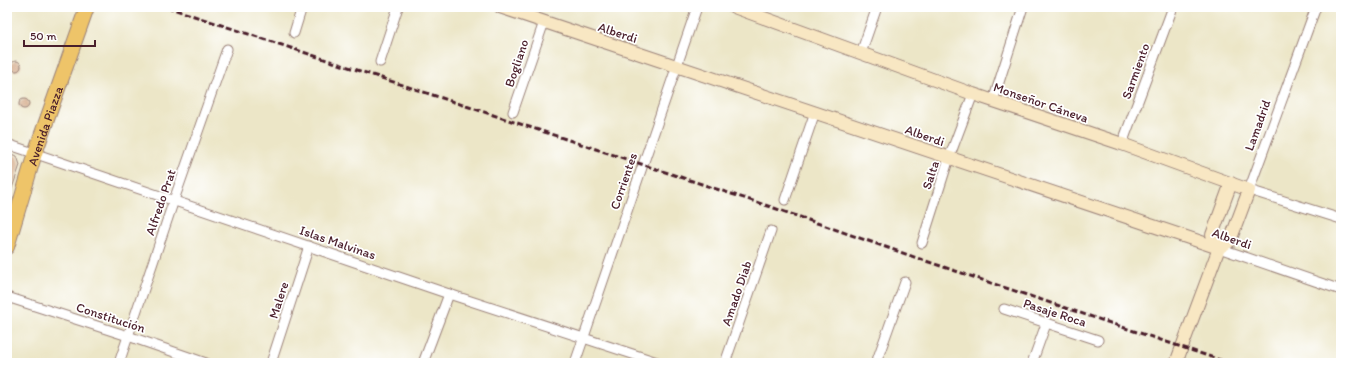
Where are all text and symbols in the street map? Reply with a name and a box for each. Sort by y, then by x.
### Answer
street label: Alberdi [596,19,639,46]
scale bar [24,22,95,48]
text: 50 m [30,29,56,43]
street label: Bogliano [501,37,532,89]
street label: Sarmiento [1118,41,1153,101]
street label: Monseñor Cáneva [991,79,1091,126]
street label: Avenida Piazza [25,84,66,167]
street label: Lamadrid [1241,98,1274,153]
street label: Alberdi [903,122,946,149]
street label: Corrientes [607,151,640,211]
street label: Salta [919,158,942,191]
street label: Alfredo Prat [142,167,179,237]
street label: Islas Malvinas [298,222,378,263]
street label: Alberdi [1210,225,1253,252]
street label: Amado Diab [718,258,755,328]
street label: Malere [265,280,291,321]
street label: Pasaje Roca [1021,295,1089,330]
street label: Constitución [74,299,148,336]

